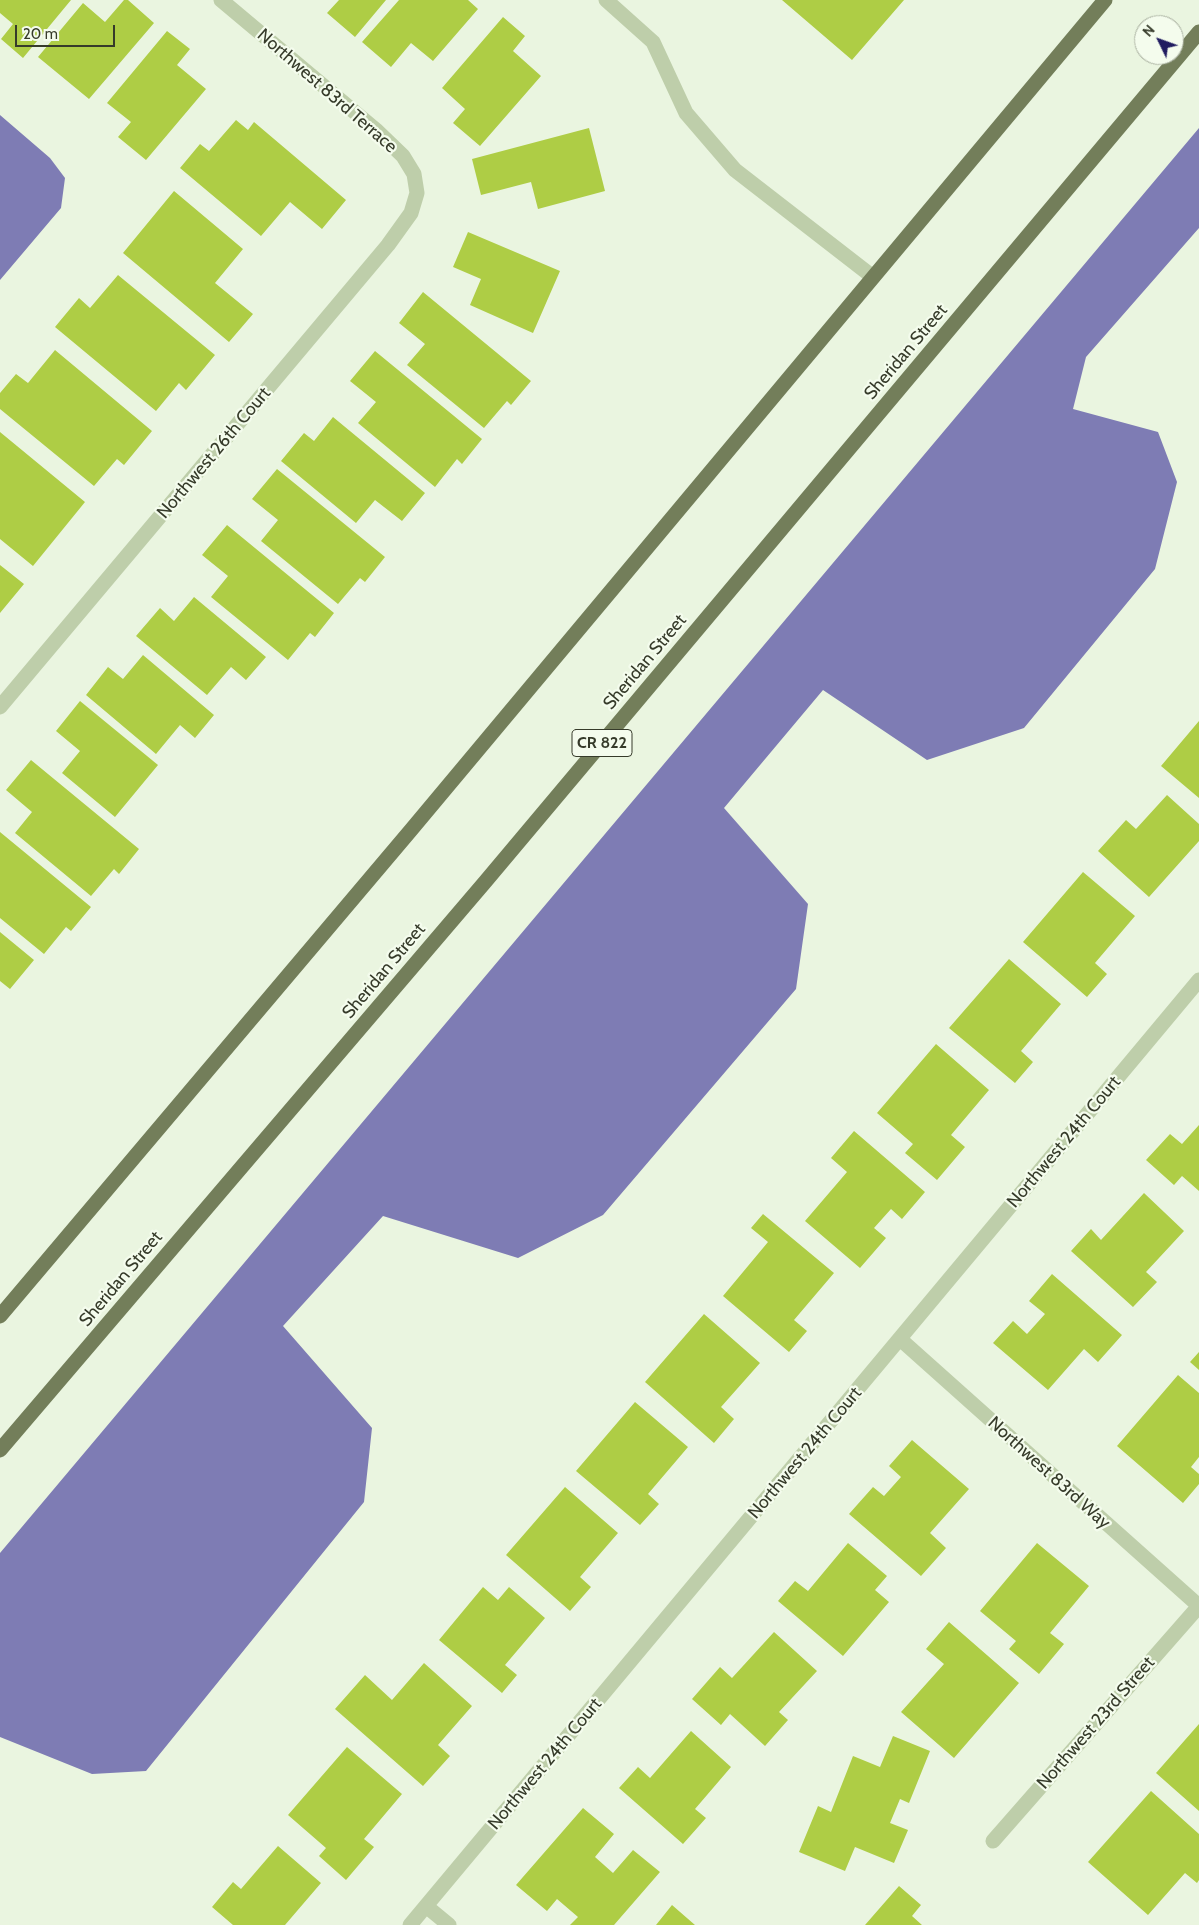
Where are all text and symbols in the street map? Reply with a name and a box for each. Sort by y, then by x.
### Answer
scale bar [18,15,118,47]
north arrow [1134,15,1184,65]
text: N [1139,21,1159,40]
street label: Northwest 83rd Terrace [253,24,401,158]
text: 20 m [23,25,58,43]
street label: Sheridan Street [860,300,952,404]
street label: Northwest 26th Court [153,383,275,523]
street label: Sheridan Street [599,610,691,714]
road number: CR 822 [572,730,632,756]
street label: Sheridan Street [338,919,430,1023]
street label: Northwest 24th Court [1003,1072,1125,1212]
street label: Sheridan Street [75,1227,167,1331]
street label: Northwest 24th Court [744,1383,866,1523]
street label: Northwest 83rd Way [983,1412,1115,1534]
street label: Northwest 23rd Street [1033,1652,1159,1794]
street label: Northwest 24th Court [484,1694,606,1834]

